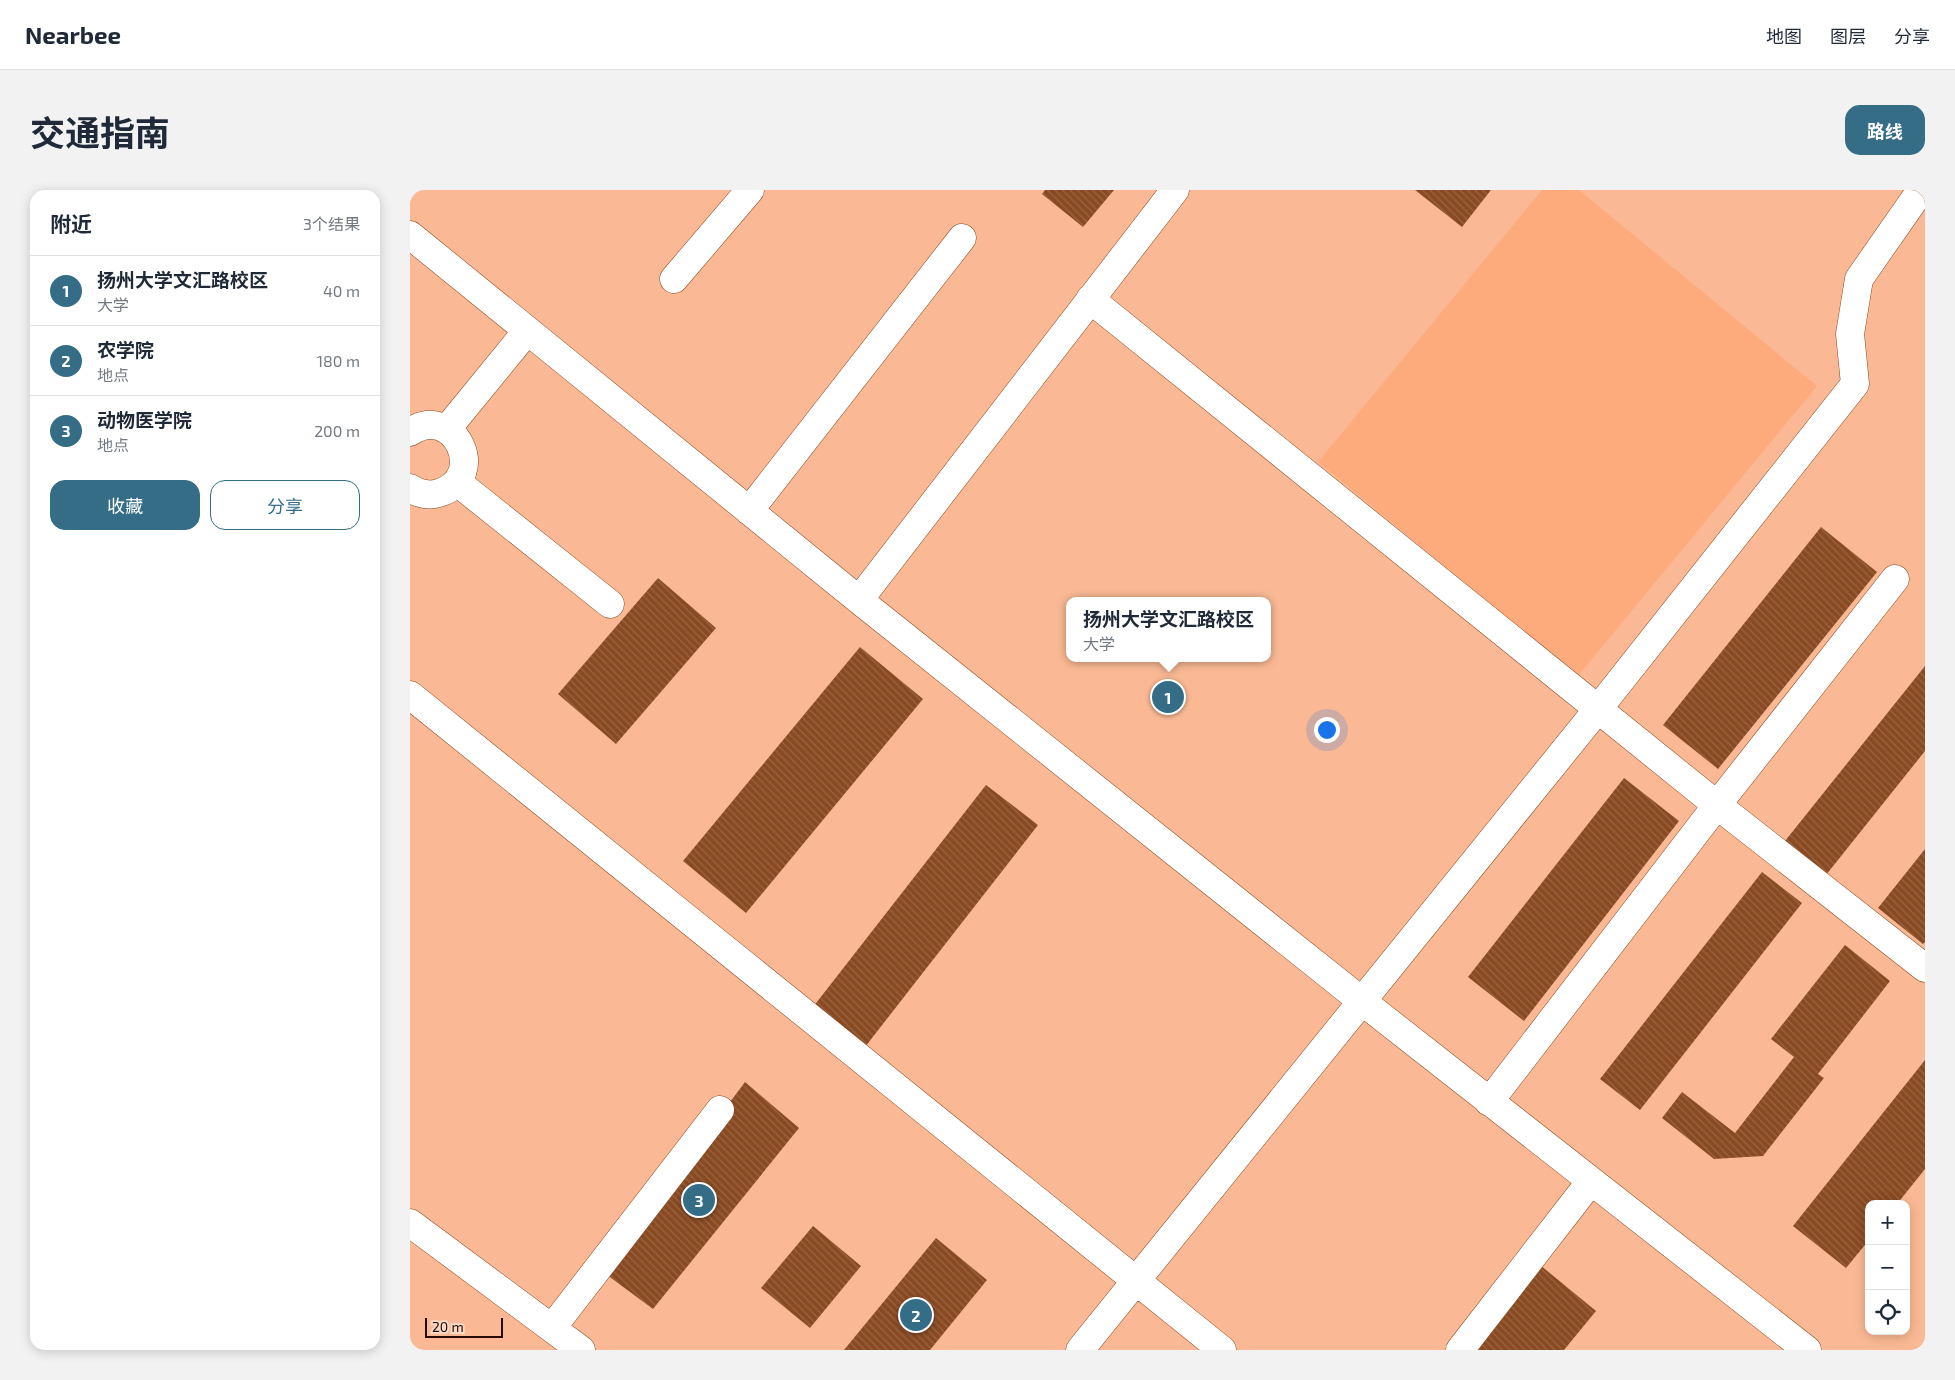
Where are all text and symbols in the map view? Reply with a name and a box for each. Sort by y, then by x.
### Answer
text: Nearbee [25,20,121,49]
text: 地图 [1766,25,1802,47]
text: 图层 [1830,25,1866,47]
text: 分享 [1894,25,1930,47]
button: 路线 [1845,105,1925,155]
text: 交通指南 [30,111,170,153]
text: 附近 [50,211,92,236]
text: 3个结果 [303,214,360,233]
text: 扬州大学文汇路校区 [97,268,268,291]
text: 1 [63,281,69,300]
text: 40 m [323,281,360,300]
text: 大学 [97,295,129,314]
text: 农学院 [97,338,154,361]
text: 2 [61,351,71,370]
text: 180 m [317,351,360,370]
text: 地点 [97,365,129,384]
text: 动物医学院 [97,408,192,431]
text: 3 [61,421,71,440]
text: 200 m [314,421,360,440]
text: 地点 [97,435,129,454]
button: 收藏 [50,480,200,530]
button: 分享 [210,480,360,530]
popup [1066,597,1271,662]
text: 扬州大学文汇路校区 [1083,607,1254,630]
text: 大学 [1083,634,1115,653]
pin: 1 [1152,678,1184,716]
your location [1314,717,1340,743]
pin: 3 [683,1181,715,1219]
map controls [1865,1200,1910,1335]
button: + [1865,1200,1910,1245]
button: − [1865,1245,1910,1290]
button: locate [1865,1290,1910,1335]
pin: 2 [900,1296,932,1334]
scale bar [425,1315,502,1338]
text: 20 m [432,1318,464,1335]

